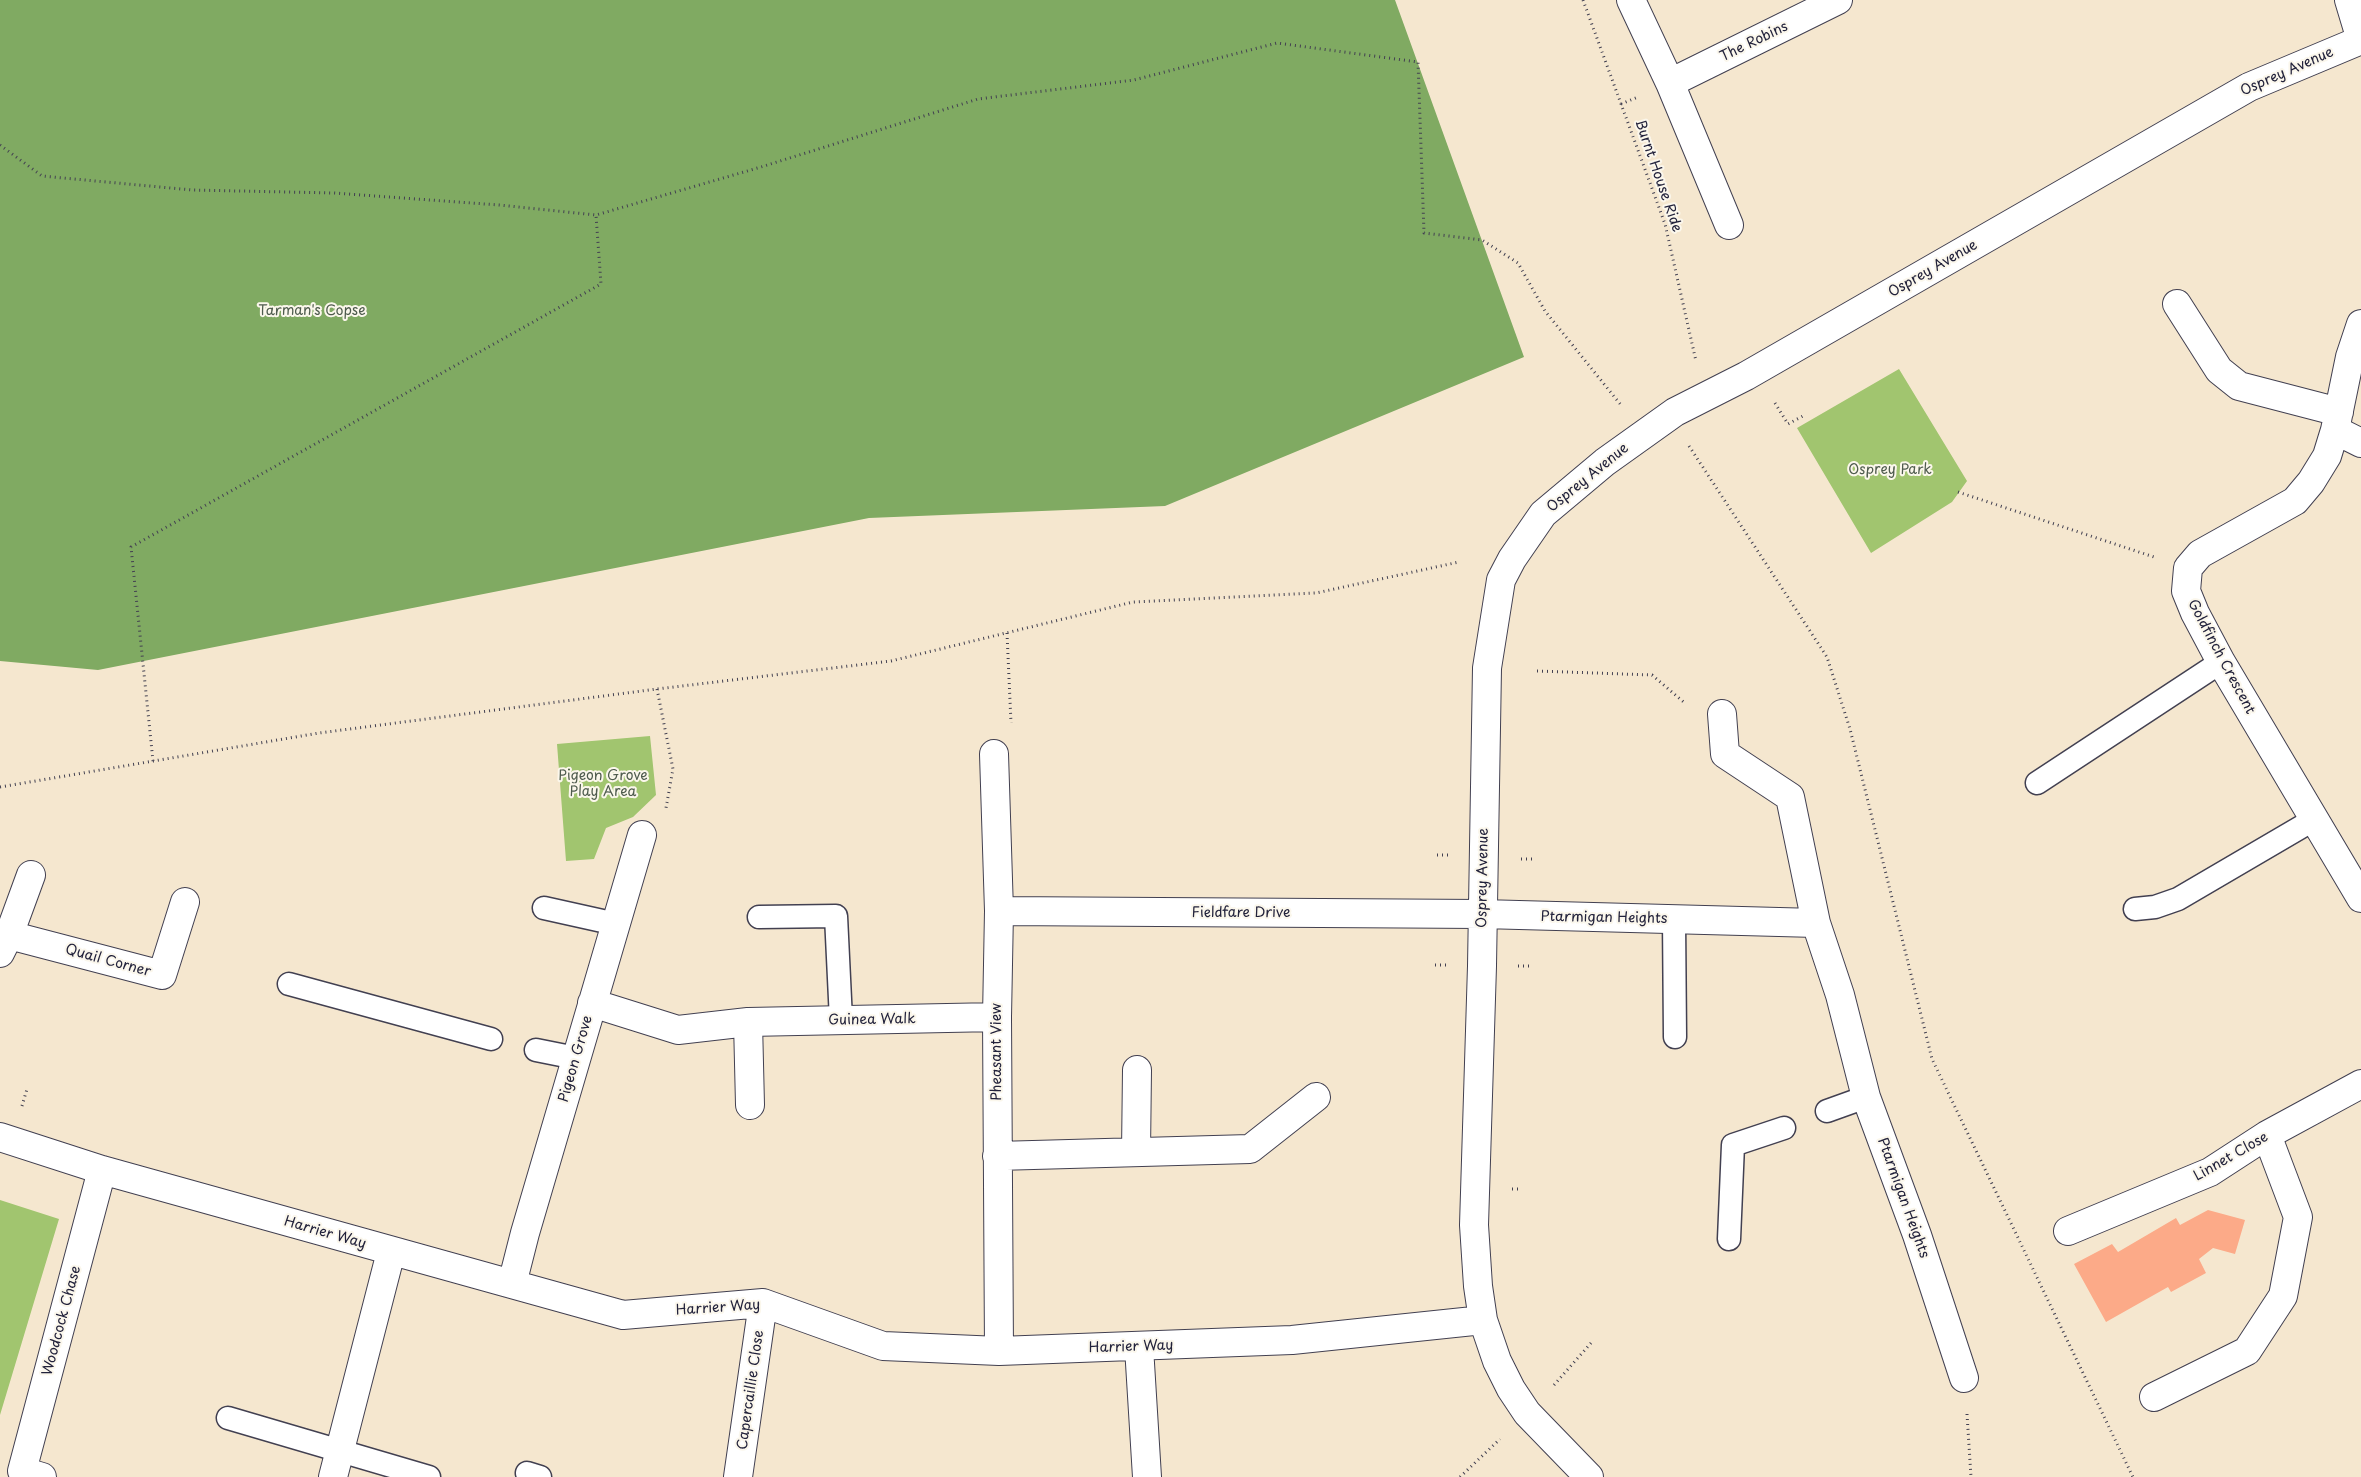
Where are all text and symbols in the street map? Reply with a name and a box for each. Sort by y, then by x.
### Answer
street label: The Robins [1717,18,1791,66]
street label: Osprey Avenue [2238,44,2336,100]
street label: Burnt House Ride [1631,118,1685,234]
street label: Osprey Avenue [1886,237,1980,301]
park label: Tarman's Copse [258,303,366,319]
street label: Osprey Avenue [1544,440,1632,516]
park label: Osprey Park [1848,462,1932,478]
street label: Goldfinch Crescent [2184,597,2258,717]
park label: Pigeon Grove Play Area [558,768,648,800]
street label: Osprey Avenue [1474,828,1492,928]
street label: Fieldfare Drive [1192,905,1290,921]
street label: Ptarmigan Heights [1540,908,1668,928]
street label: Quail Corner [63,941,153,981]
street label: Pheasant View [989,1003,1005,1101]
street label: Guinea Walk [828,1011,916,1029]
street label: Pigeon Grove [556,1014,596,1104]
street label: Linnet Close [2191,1129,2271,1185]
street label: Ptarmigan Heights [1873,1136,1933,1260]
street label: Harrier Way [282,1213,368,1253]
street label: Woodcock Chase [39,1264,85,1378]
street label: Harrier Way [675,1297,761,1319]
street label: Capercaillie Close [734,1329,768,1451]
street label: Harrier Way [1088,1337,1174,1357]

